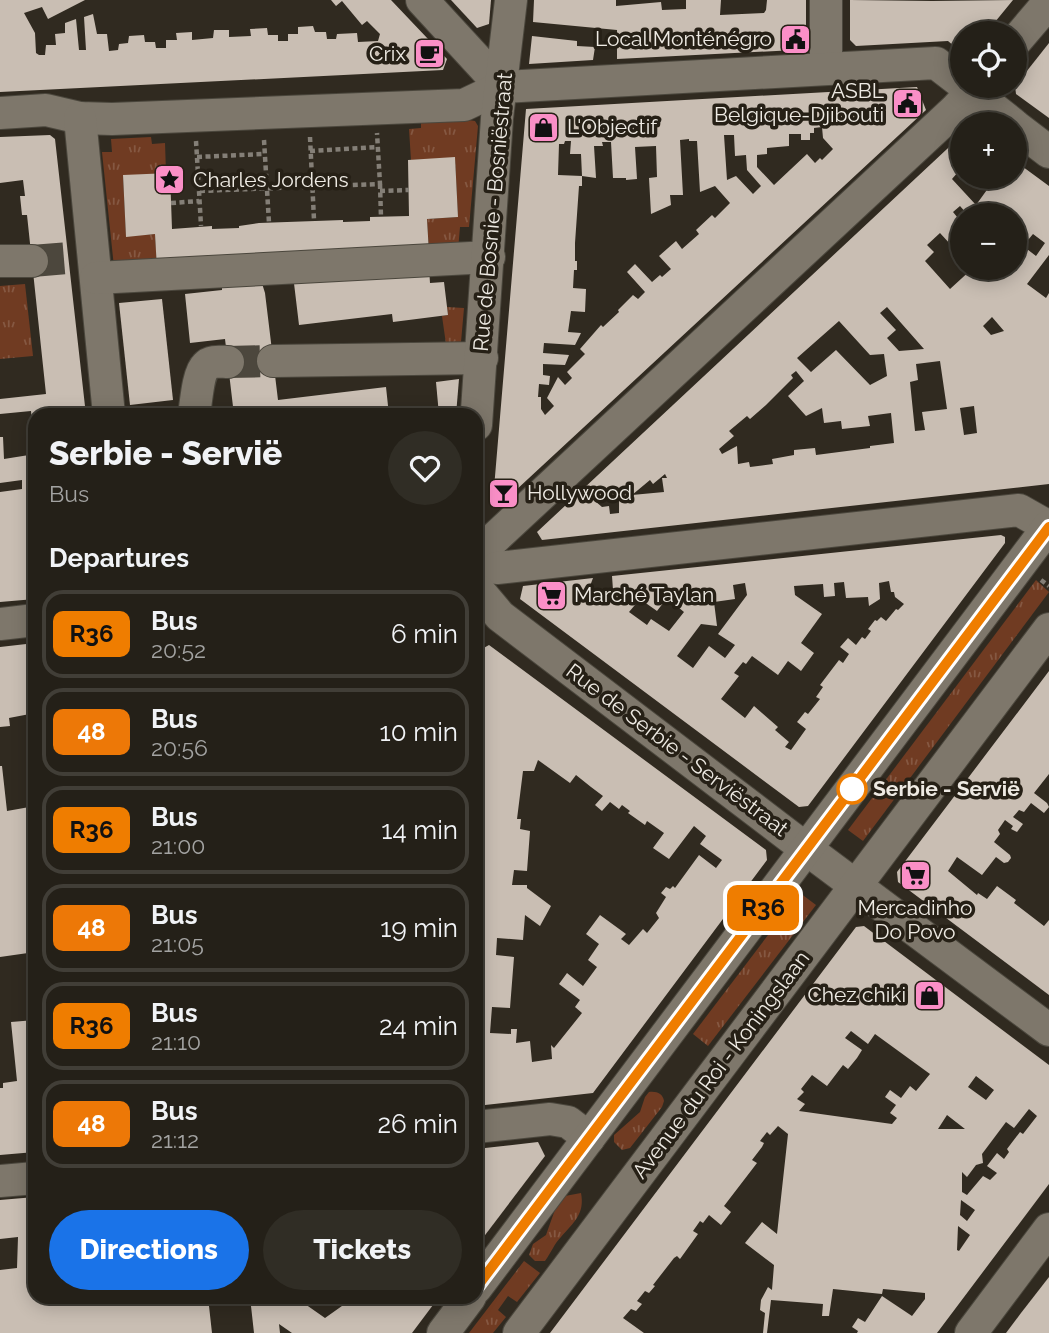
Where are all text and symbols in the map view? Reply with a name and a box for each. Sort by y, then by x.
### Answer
map controls [950,21,1027,280]
button: locate [950,21,1027,98]
public building icon: Local Monténégro [778,22,812,56]
place label: Local Monténégro [595,26,772,51]
cafe icon: Crix [412,37,446,71]
place label: Crix [369,41,406,66]
street label: Rue de Bosnie - Bosniëstraat [468,71,517,352]
place label: ASBL Belgique-Djibouti [714,78,884,127]
public building icon: ASBL Belgique-Djibouti [890,86,924,120]
shop icon: L'Objectif [527,110,561,144]
button: + [950,112,1027,189]
place label: L'Objectif [567,114,658,139]
place icon: Charles Jordens [153,163,187,197]
place label: Charles Jordens [193,167,349,192]
button: − [950,203,1027,280]
button: heart [388,431,462,505]
text: Serbie - Servië [49,434,282,473]
bar icon: Hollywood [487,476,521,510]
text: Bus [49,480,89,507]
place label: Hollywood [527,480,632,505]
text: Departures [49,543,189,573]
supermarket icon: Marché Taylan [534,578,568,612]
place label: Marché Taylan [574,582,714,607]
text: Bus [151,606,198,636]
text: R36 [70,619,113,648]
text: 6 min [391,619,458,649]
text: 20:52 [151,636,206,663]
street label: Rue de Serbie - Serviëstraat [561,658,793,841]
text: Bus [151,704,198,734]
text: 48 [77,717,106,746]
text: 10 min [380,717,458,747]
text: 20:56 [151,734,208,761]
marker: Serbie - Servië [837,774,867,804]
place label: Serbie - Servië [873,776,1020,801]
text: Bus [151,802,198,832]
text: R36 [70,815,113,844]
text: 14 min [381,815,458,845]
text: 21:00 [151,832,205,859]
supermarket icon: Mercadinho Do Povo [898,859,932,893]
line badge: R36 [723,885,803,931]
text: R36 [741,893,785,922]
place label: Mercadinho Do Povo [857,895,973,944]
text: Bus [151,900,198,930]
text: 48 [77,913,106,942]
text: 19 min [380,913,458,943]
text: 21:05 [151,930,204,957]
street label: Avenue du Roi - Koningslaan [627,946,814,1183]
shop icon: Chez chiki [912,978,946,1012]
place label: Chez chiki [807,982,906,1007]
text: Bus [151,998,198,1028]
text: R36 [70,1011,113,1040]
text: 24 min [379,1011,458,1041]
text: 21:10 [151,1028,201,1055]
text: Bus [151,1096,198,1126]
text: 48 [77,1109,106,1138]
text: 26 min [377,1109,458,1139]
text: 21:12 [151,1126,199,1153]
button: Directions [49,1210,249,1290]
button: Tickets [263,1210,462,1290]

